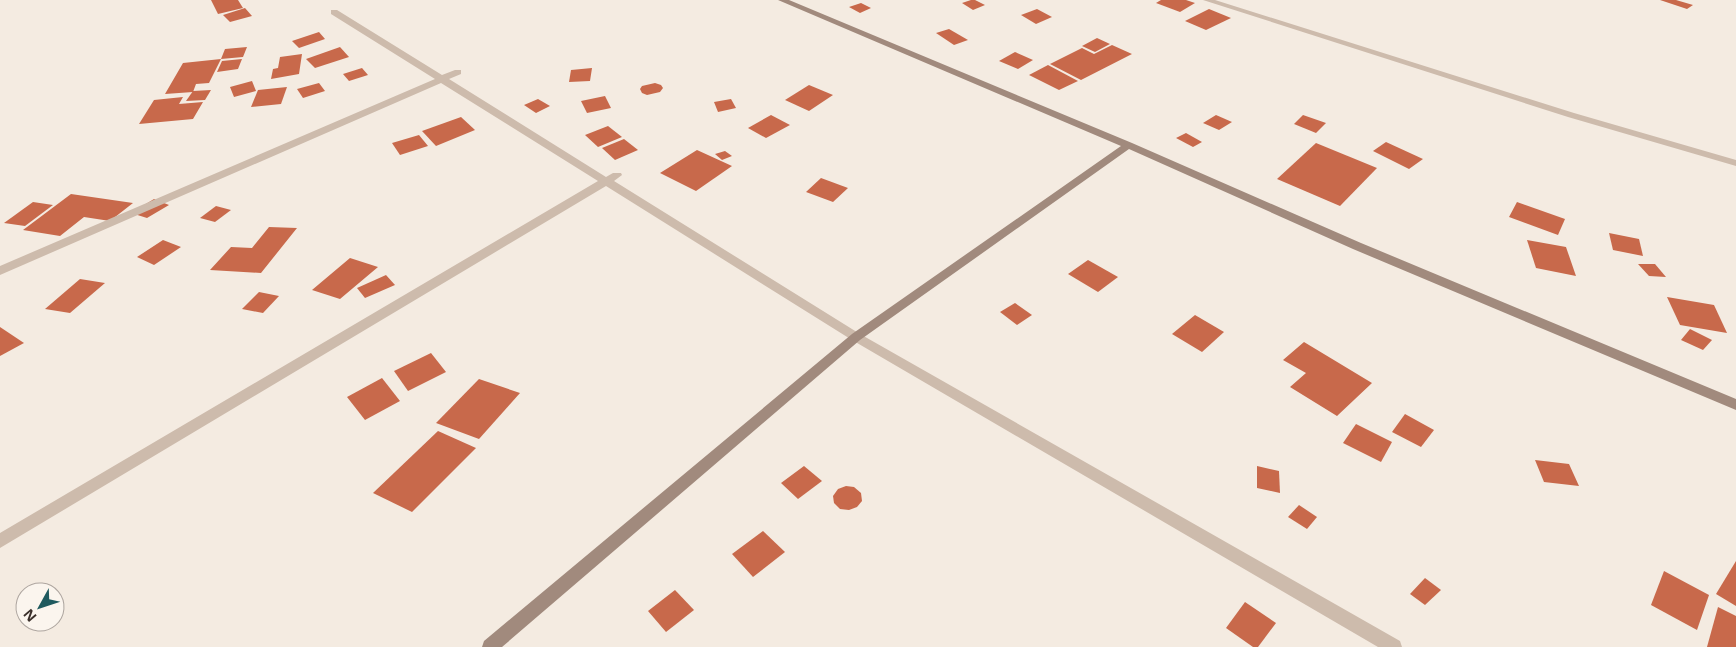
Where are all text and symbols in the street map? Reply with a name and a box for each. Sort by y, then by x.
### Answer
north arrow [15,582,65,632]
text: N [19,605,41,626]

